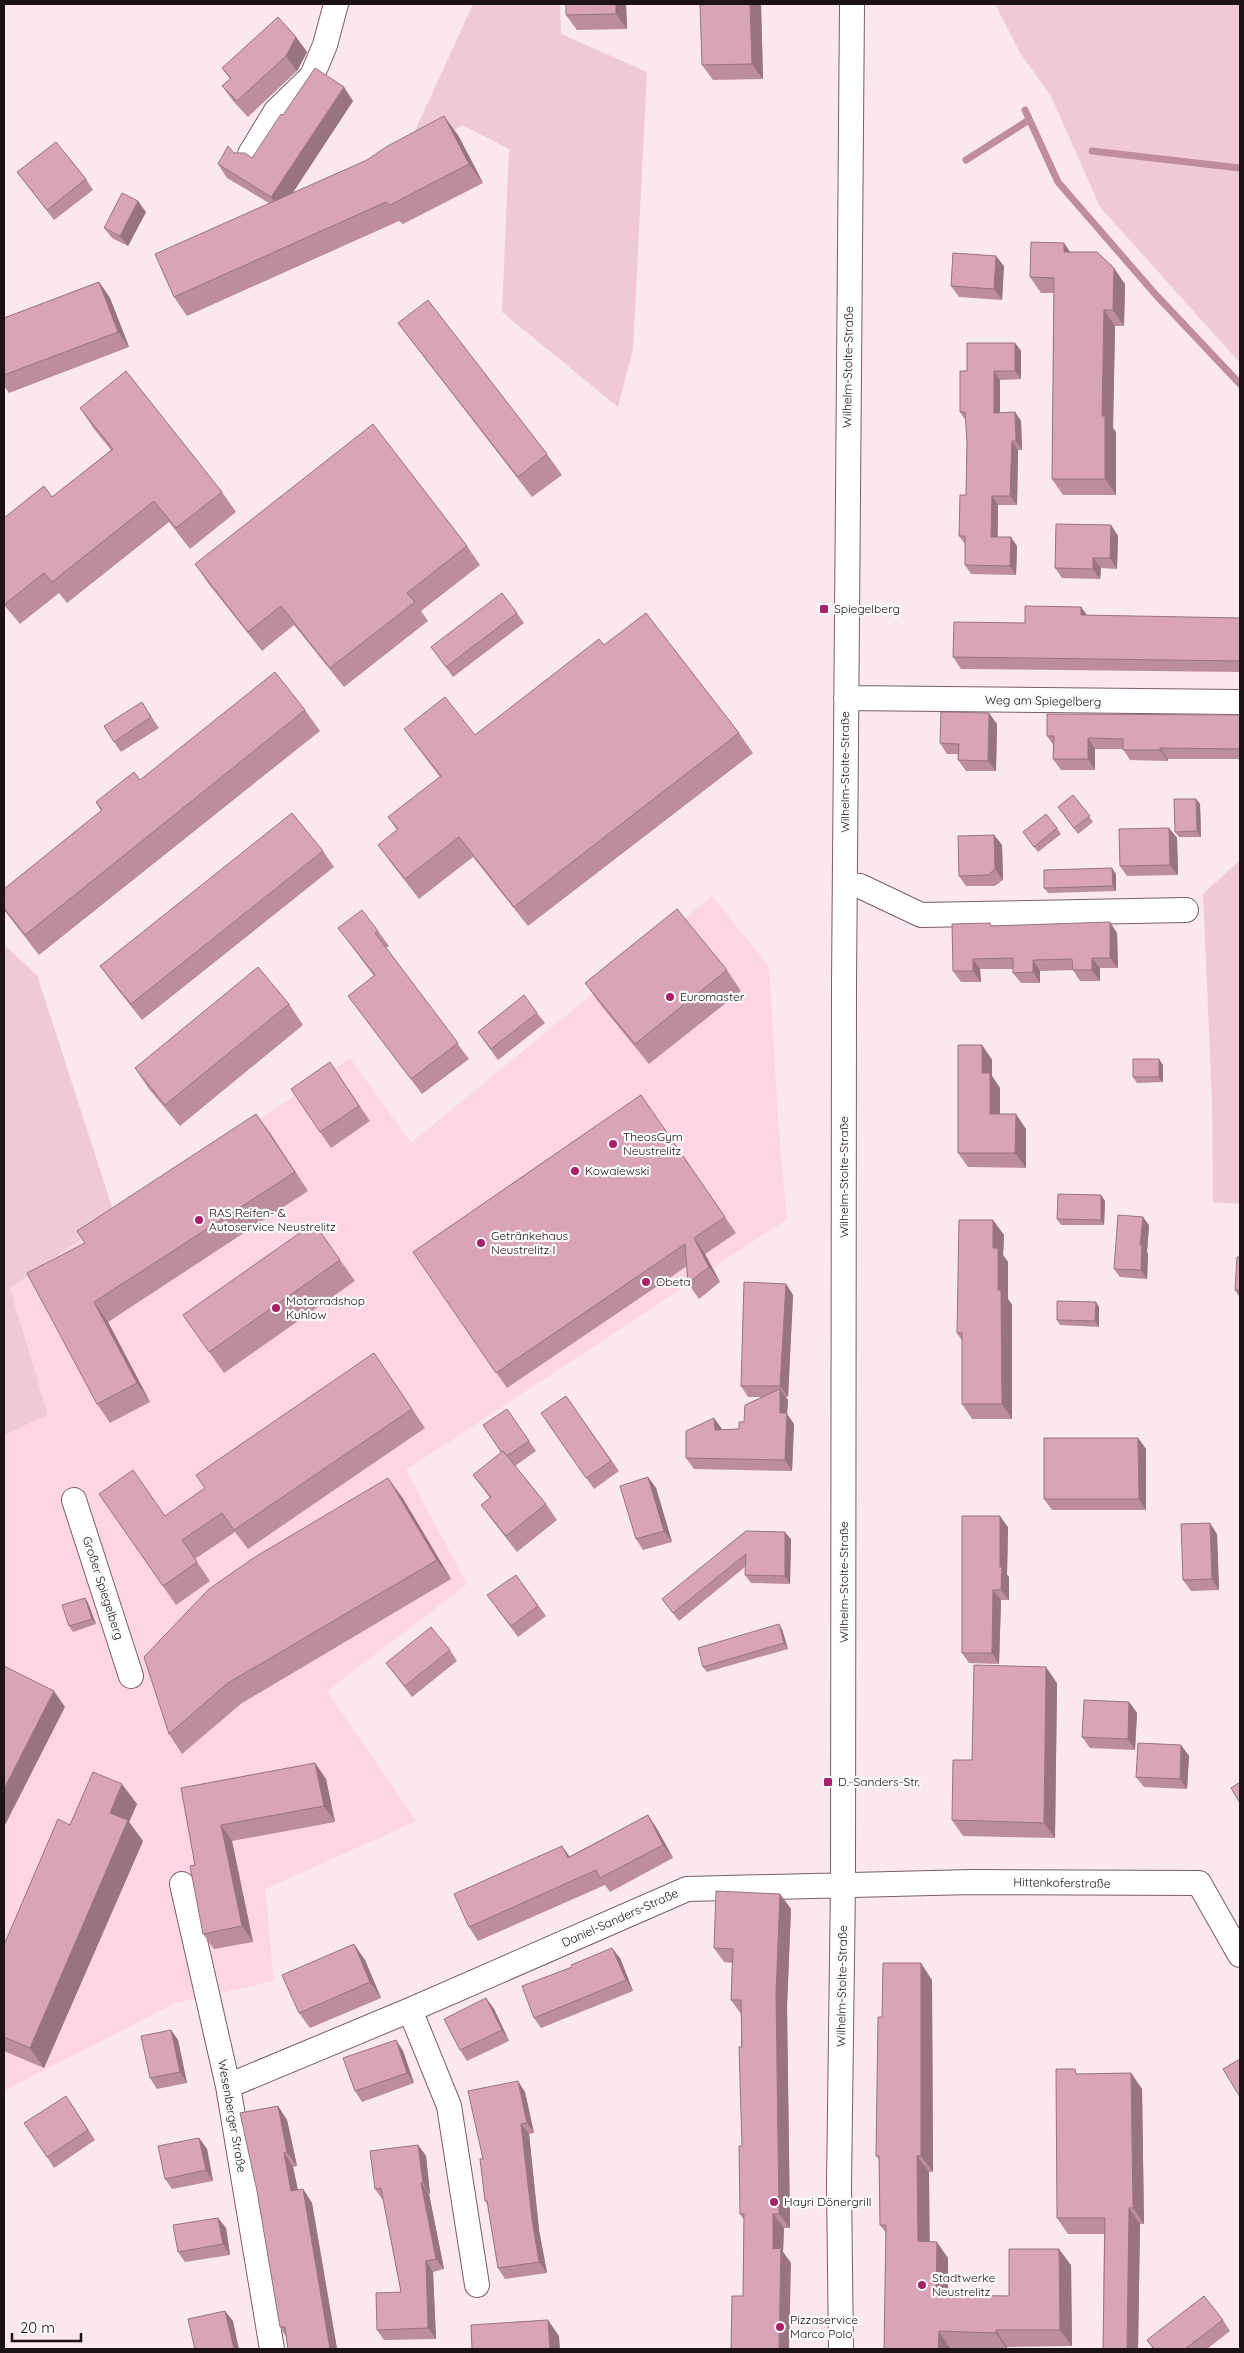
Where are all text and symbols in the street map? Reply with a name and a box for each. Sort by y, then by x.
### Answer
street label: Wilhelm-Stolte-Straße [839,306,856,428]
place label: Spiegelberg [834,601,900,616]
marker: Spiegelberg [818,603,830,615]
street label: Weg am Spiegelberg [985,692,1101,709]
street label: Wilhelm-Stolte-Straße [837,711,852,833]
place label: Euromaster [680,989,745,1004]
marker: Euromaster [664,991,676,1003]
street label: Wilhelm-Stolte-Straße [836,1116,851,1238]
place label: TheosGym Neustrelitz [623,1129,683,1158]
marker: TheosGym Neustrelitz [607,1138,619,1150]
place label: Kowalewski [585,1163,649,1178]
marker: Kowalewski [569,1165,581,1177]
place label: RAS Reifen- & Autoservice Neustrelitz [209,1205,336,1234]
marker: RAS Reifen- & Autoservice Neustrelitz [193,1214,205,1226]
place label: Getränkehaus Neustrelitz I [491,1228,569,1257]
marker: Getränkehaus Neustrelitz I [475,1237,487,1249]
place label: Obeta [656,1274,691,1289]
marker: Obeta [640,1276,652,1288]
place label: Motorradshop Kuhlow [286,1293,365,1322]
marker: Motorradshop Kuhlow [270,1302,282,1314]
street label: Wilhelm-Stolte-Straße [836,1521,851,1643]
street label: Großer Spiegelberg [80,1534,127,1642]
place label: D.-Sanders-Str. [838,1774,920,1789]
marker: D.-Sanders-Str. [822,1776,834,1788]
street label: Hittenkoferstraße [1013,1874,1111,1891]
street label: Daniel-Sanders-Straße [559,1885,681,1950]
street label: Wilhelm-Stolte-Straße [833,1925,850,2047]
street label: Wesenberger Straße [215,2058,250,2174]
place label: Hayri Dönergrill [784,2194,871,2209]
marker: Hayri Dönergrill [768,2196,780,2208]
place label: Stadtwerke Neustrelitz [932,2270,995,2299]
marker: Stadtwerke Neustrelitz [916,2279,928,2291]
scale bar [12,2310,81,2342]
place label: Pizzaservice Marco Polo [790,2312,858,2341]
text: 20 m [20,2318,55,2337]
marker: Pizzaservice Marco Polo [774,2321,786,2333]

